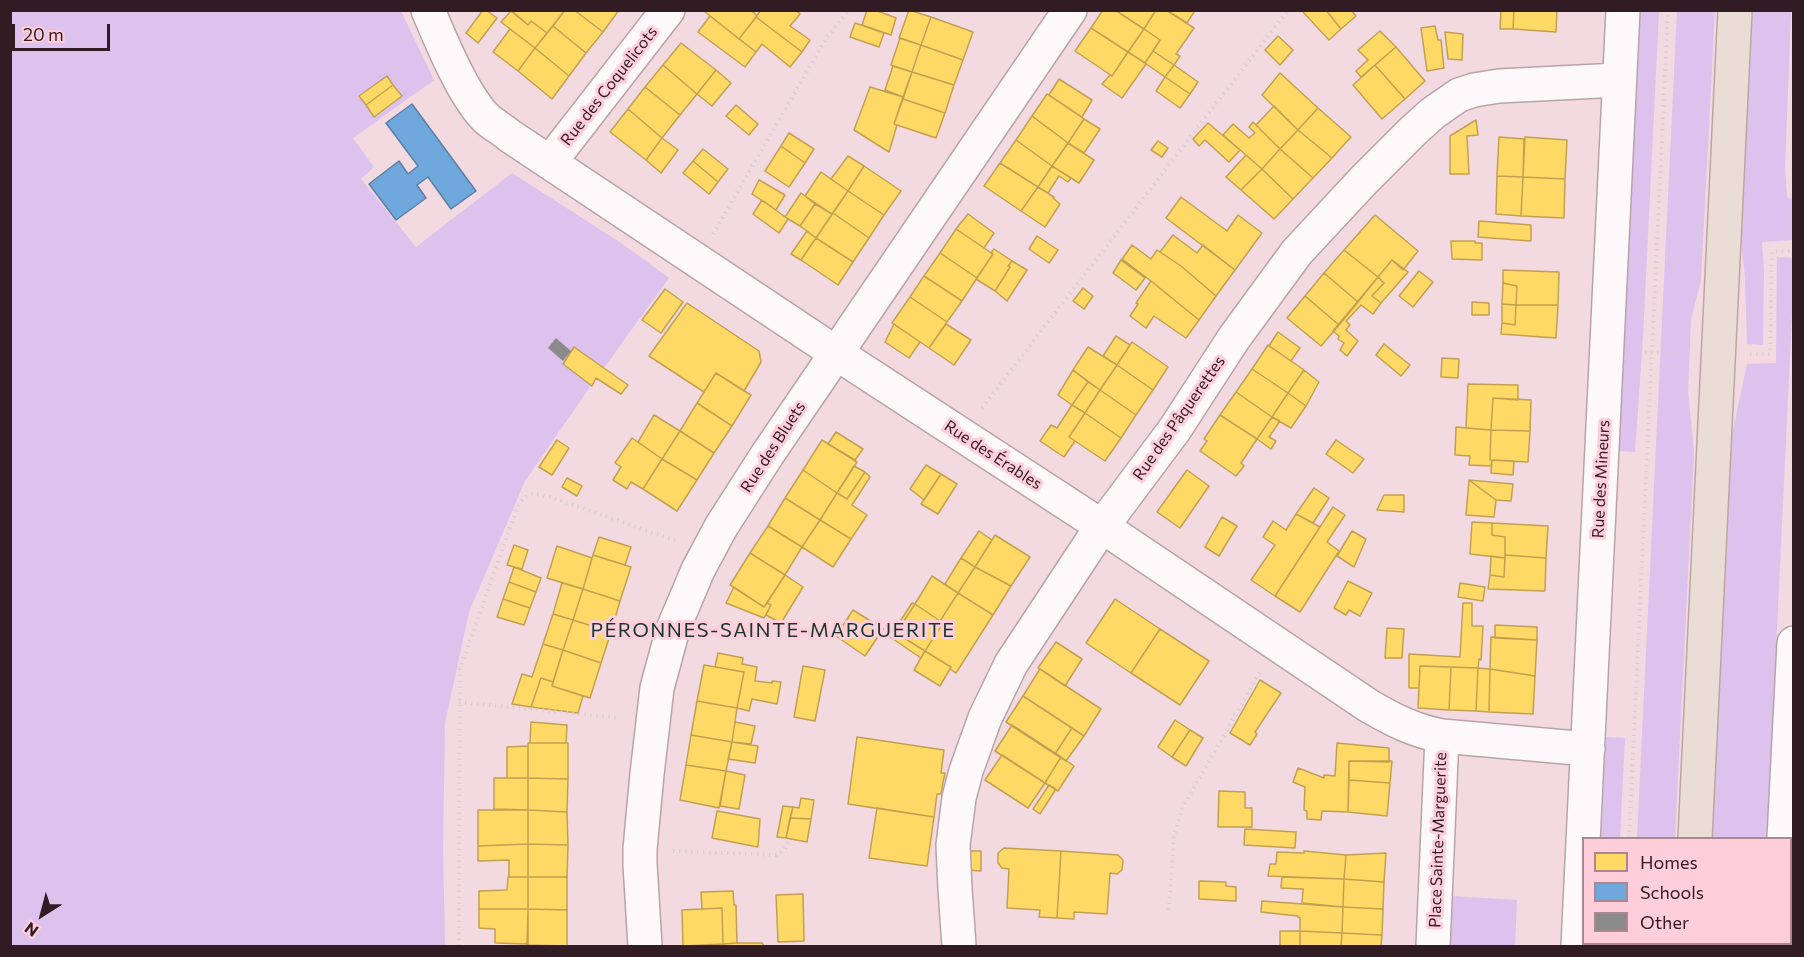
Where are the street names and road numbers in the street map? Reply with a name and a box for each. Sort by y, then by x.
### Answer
street label: Rue des Coquelicots [557,23,661,149]
street label: Rue des Pâquerettes [1129,352,1229,484]
street label: Rue des Bluets [736,398,810,496]
street label: Rue des Érables [941,416,1045,494]
street label: Rue des Mineurs [1588,419,1614,539]
street label: Place Sainte-Marguerite [1425,752,1451,928]

